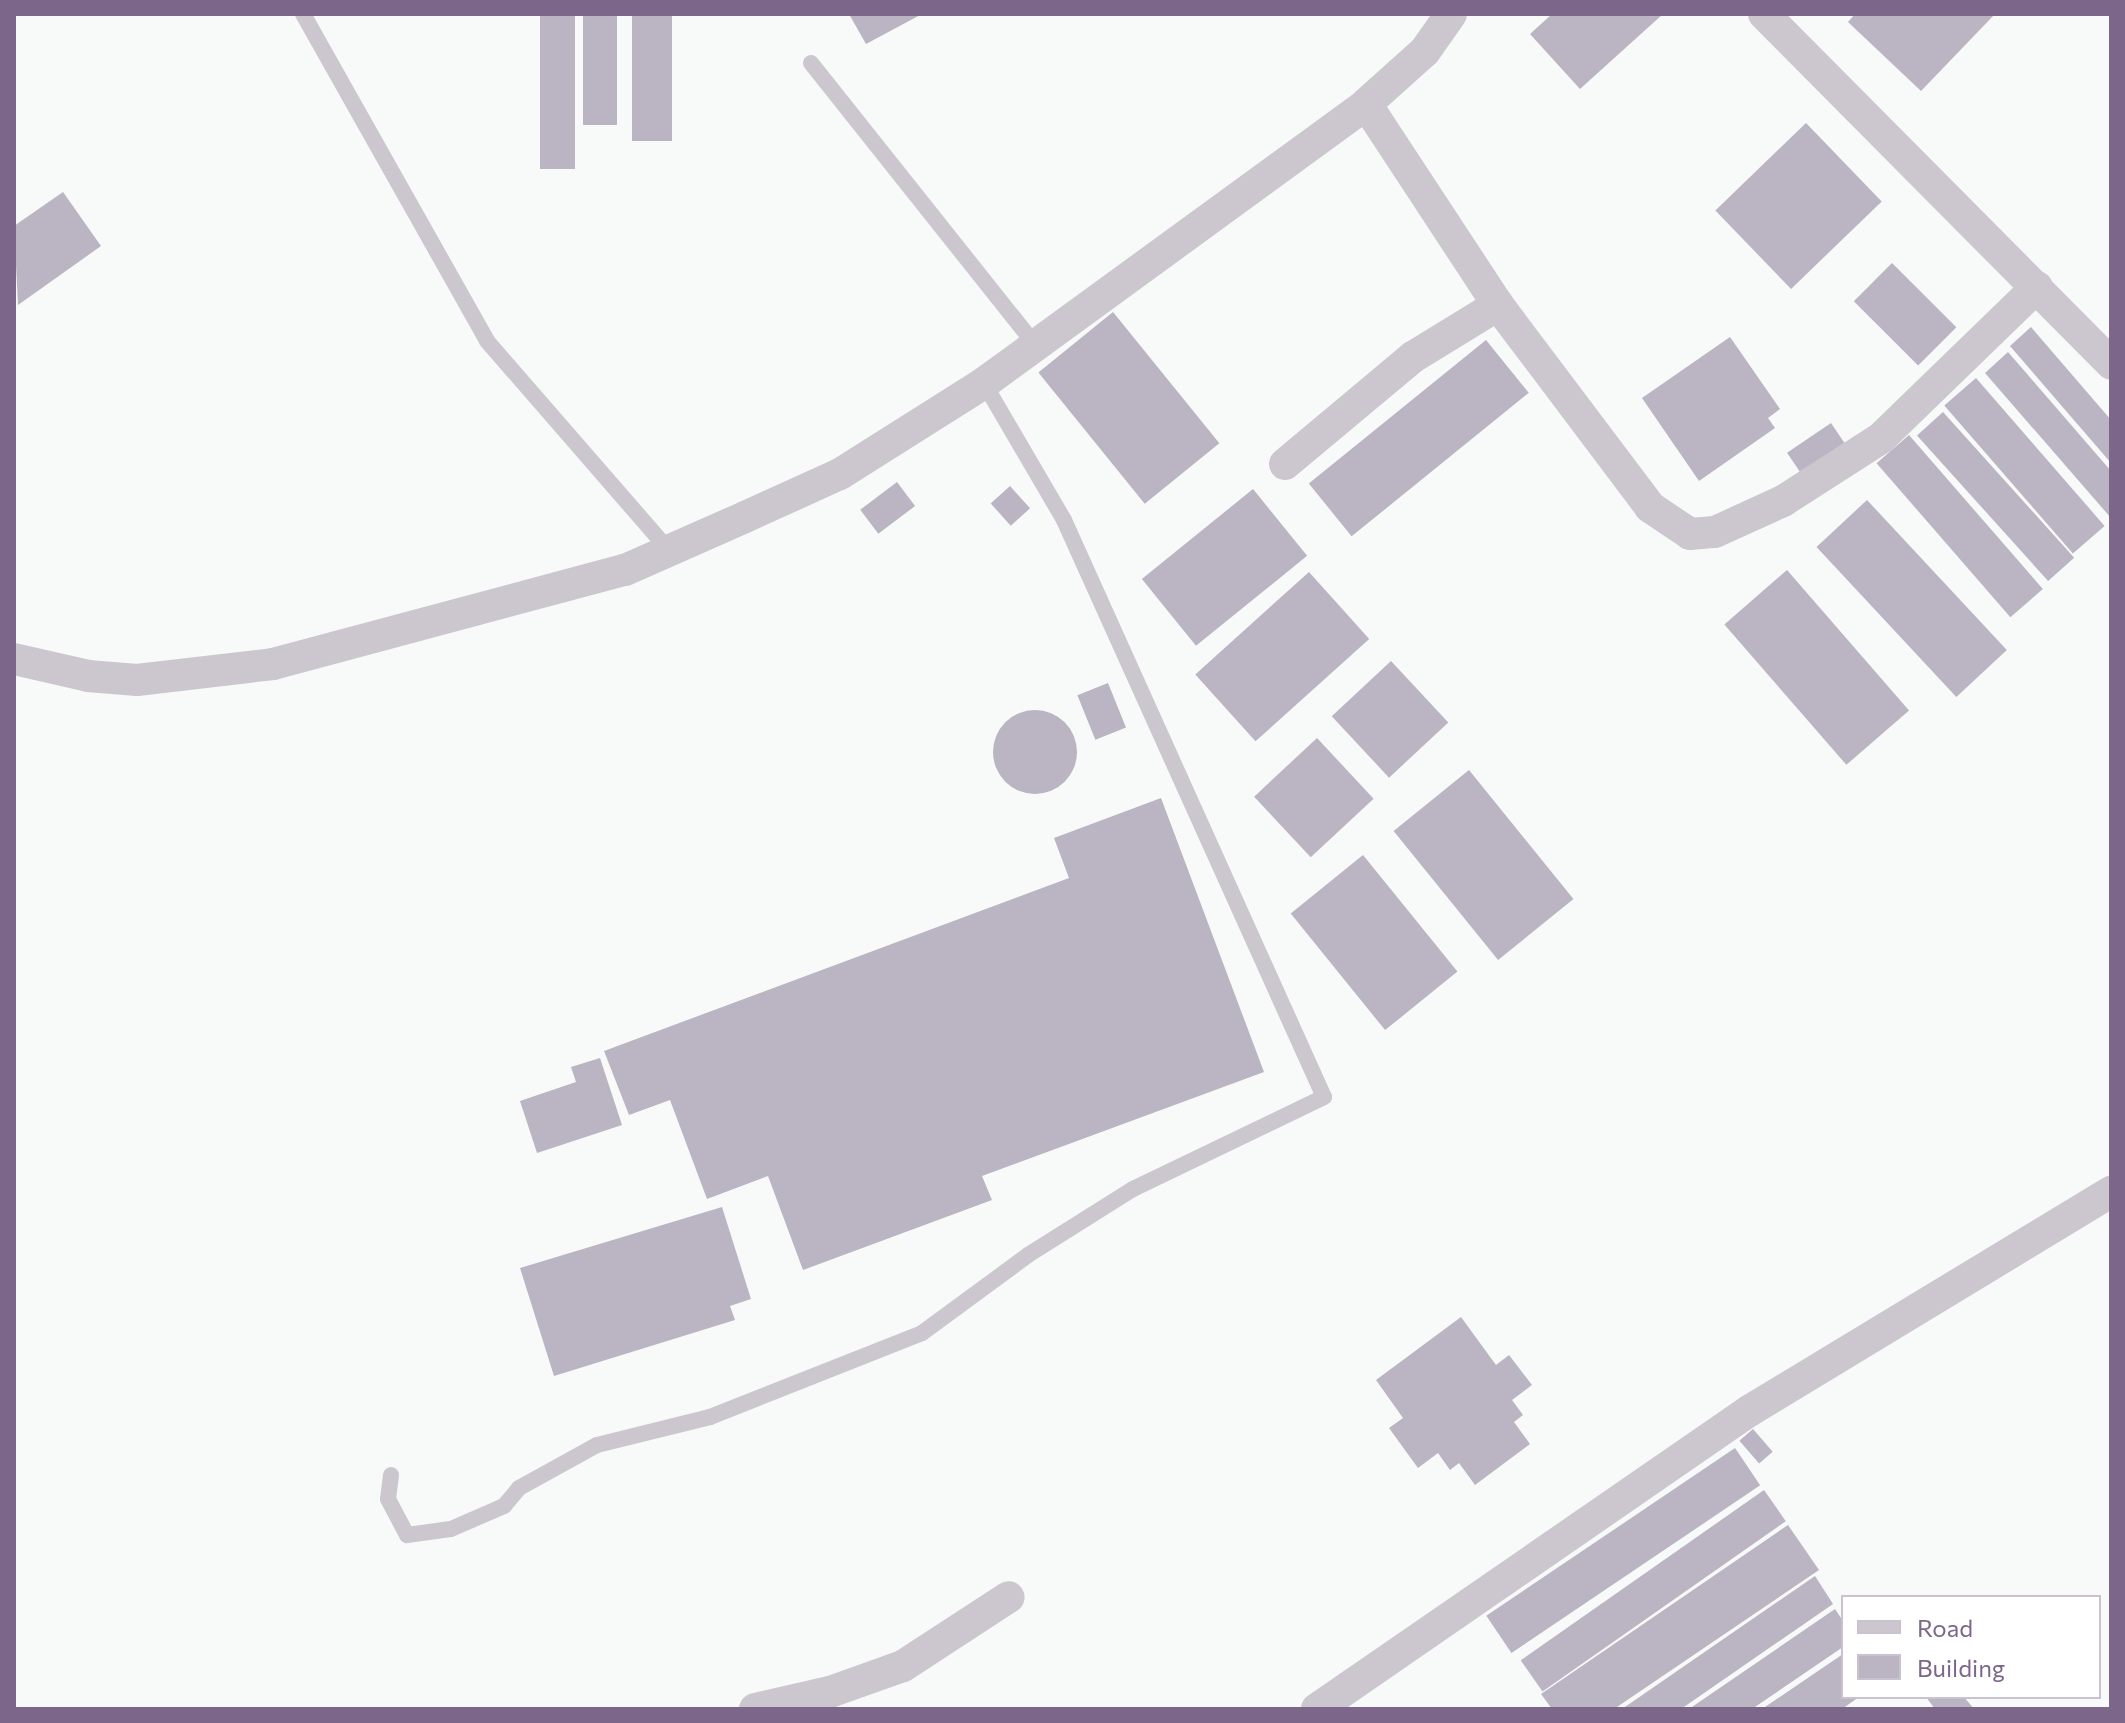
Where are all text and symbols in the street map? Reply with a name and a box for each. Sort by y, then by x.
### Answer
legend [1841,1595,2101,1699]
text: Road [1917,1613,1973,1642]
text: Building [1917,1653,2005,1682]

